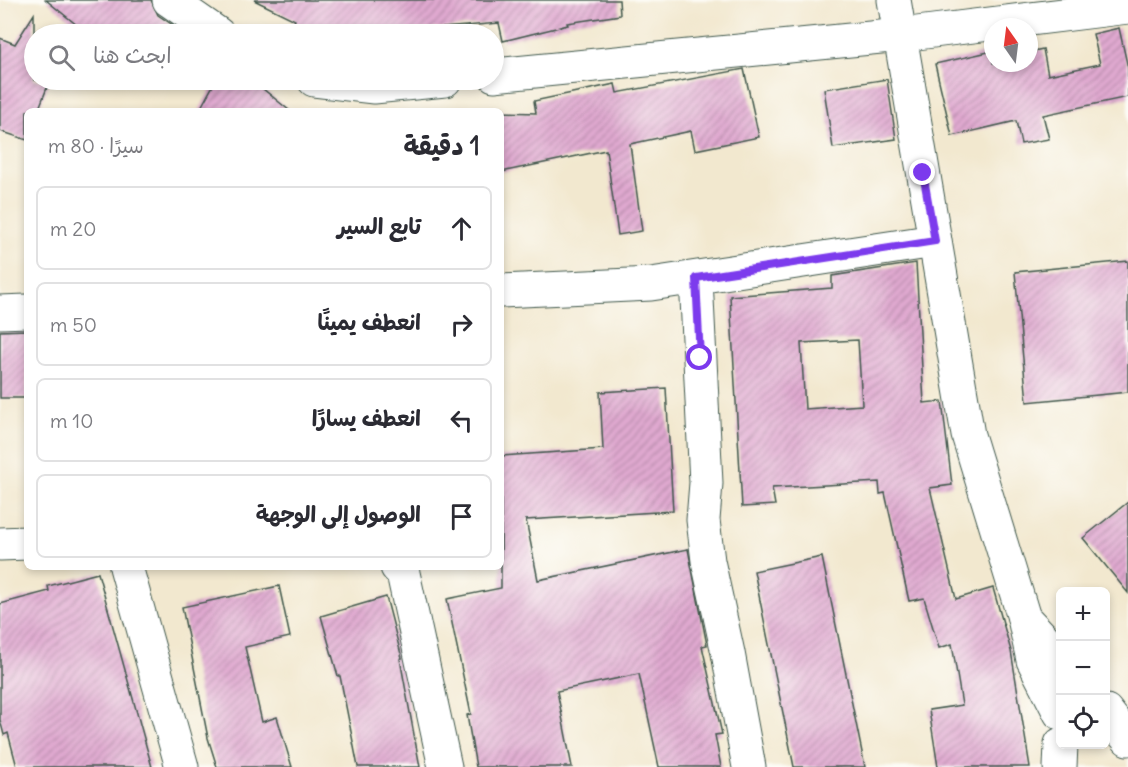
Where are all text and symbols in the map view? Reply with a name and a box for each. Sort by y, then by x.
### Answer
north arrow [984,18,1038,72]
search box [24,24,504,90]
icon: search [45,41,78,74]
text: ابحث هنا [93,41,172,69]
text: 1 دقيقة [404,129,480,162]
text: سيرًا · 80 m [48,133,144,158]
route end [909,159,935,185]
text: تابع السير [337,212,421,240]
icon: ahead [445,212,478,245]
text: 20 m [50,216,96,241]
text: انعطف يمينًا [318,308,421,336]
icon: right [445,308,478,341]
text: 50 m [50,312,97,337]
route start [686,344,712,370]
text: انعطف يسارًا [312,404,421,432]
icon: left [445,404,478,437]
text: 10 m [50,408,93,433]
text: الوصول إلى الوجهة [256,500,421,528]
icon: arrive [445,500,478,533]
map controls [1056,587,1110,749]
button: + [1056,587,1110,641]
button: − [1056,641,1110,695]
button: locate [1056,695,1110,749]

